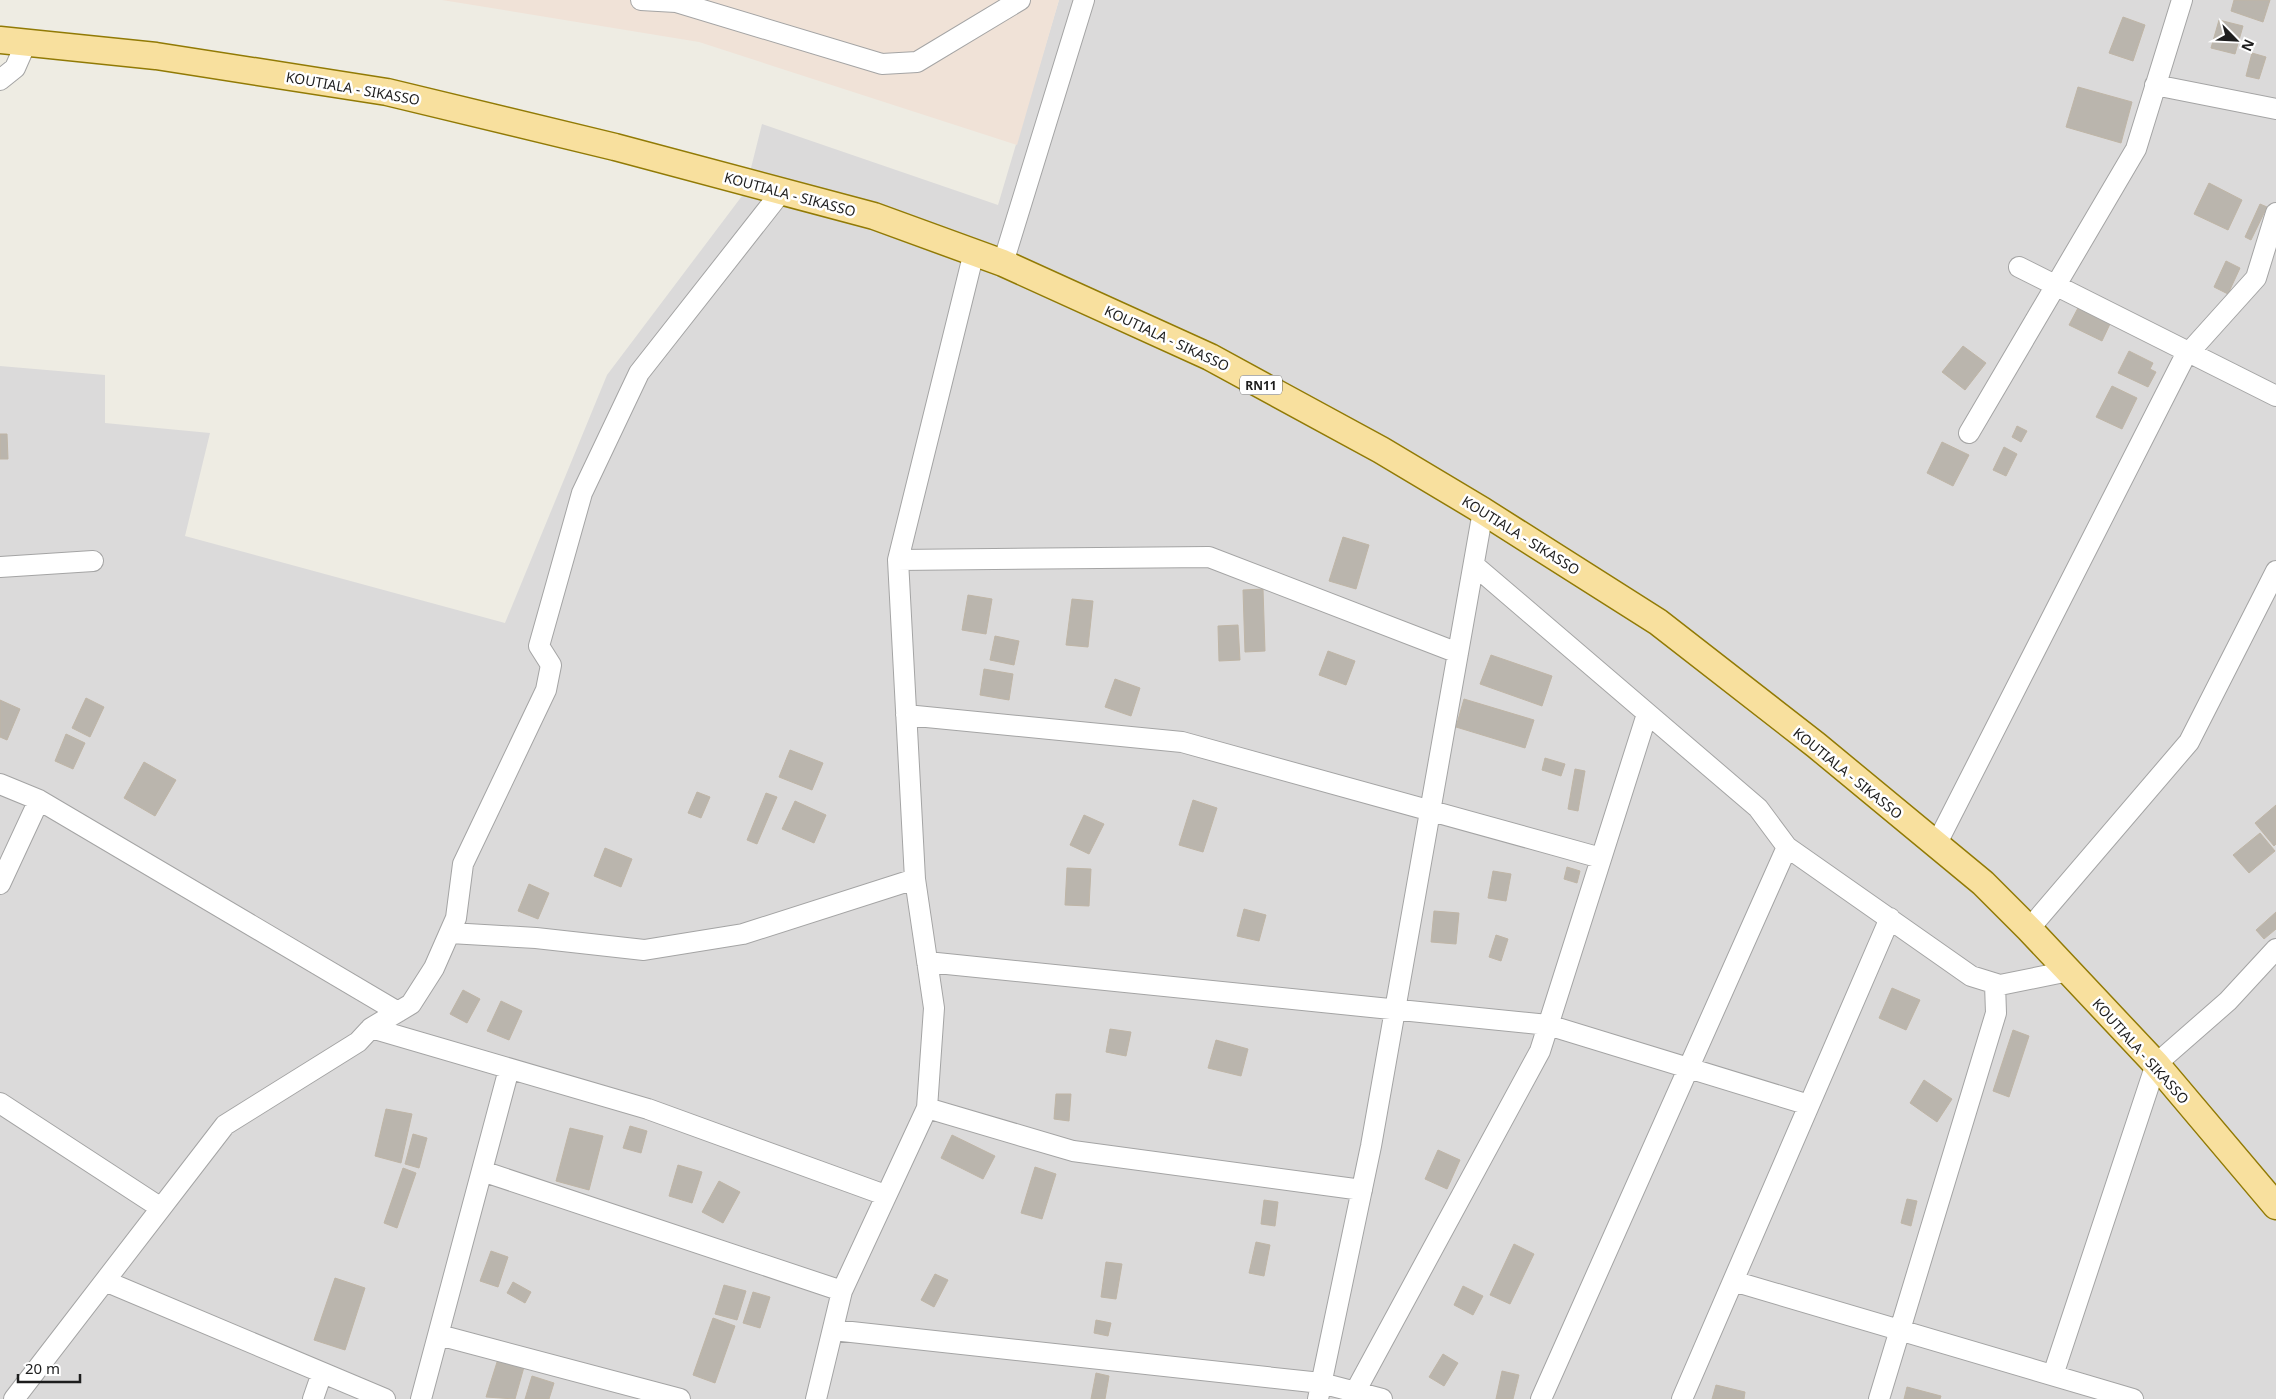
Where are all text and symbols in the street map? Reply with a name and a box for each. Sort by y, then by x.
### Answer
north arrow [2211,15,2261,65]
text: N [2237,36,2259,55]
street label: KOUTIALA - SIKASSO [285,67,421,109]
street label: KOUTIALA - SIKASSO [722,167,858,221]
street label: KOUTIALA - SIKASSO [1102,301,1232,375]
road number: RN11 [1240,376,1282,394]
street label: KOUTIALA - SIKASSO [1459,491,1584,579]
street label: KOUTIALA - SIKASSO [1789,723,1907,823]
street label: KOUTIALA - SIKASSO [2089,994,2193,1108]
scale bar [18,1352,80,1384]
text: 20 m [25,1358,60,1378]

